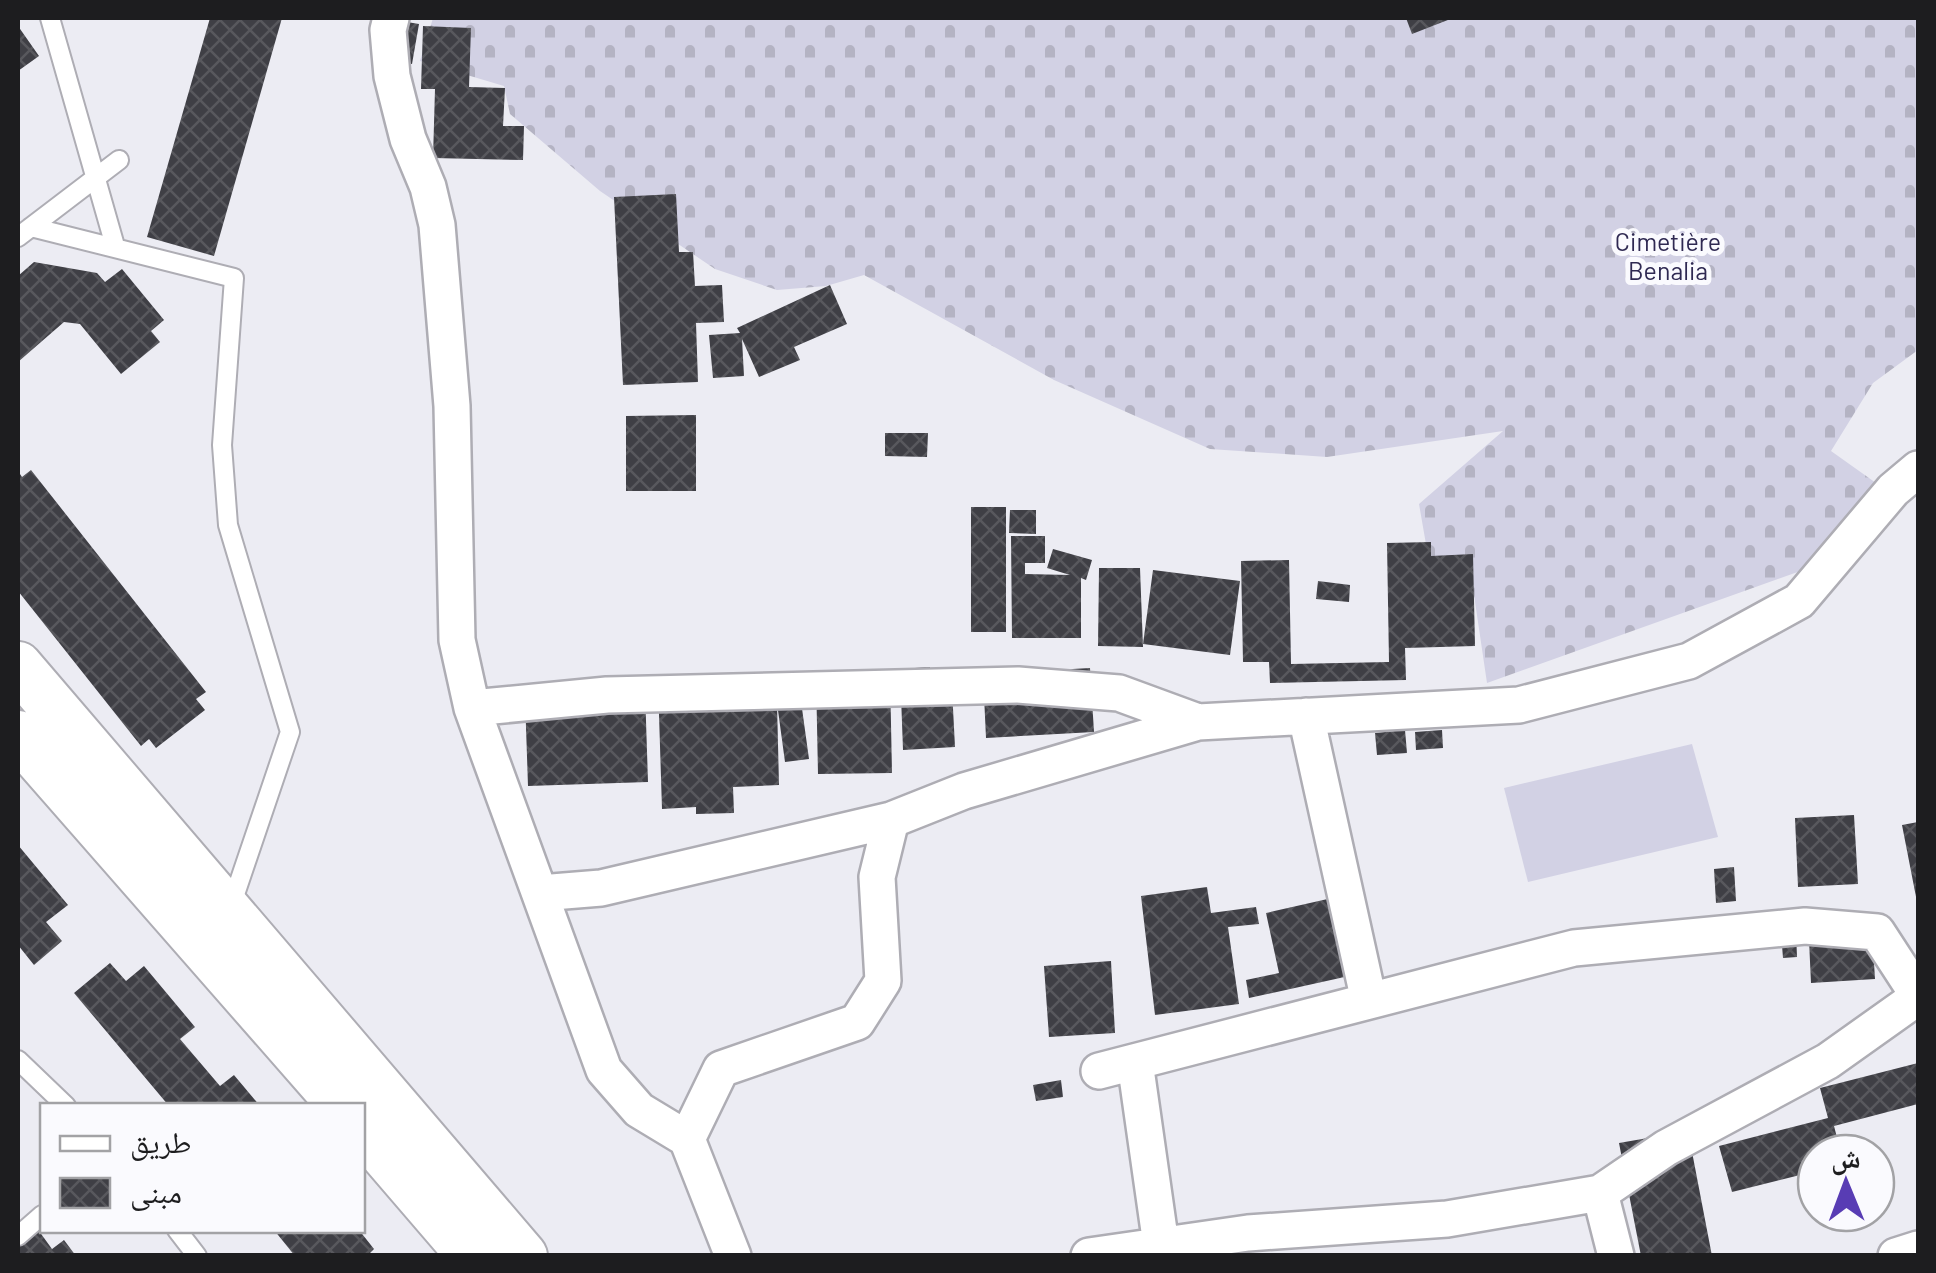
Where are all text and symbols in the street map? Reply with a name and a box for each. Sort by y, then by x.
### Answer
park label: Cimetière Benalia [1615,226,1721,285]
legend [40,1103,365,1233]
text: طريق [130,1123,191,1161]
north arrow [1796,1133,1896,1233]
text: ش [1830,1140,1861,1175]
text: مبنى [130,1173,182,1211]

